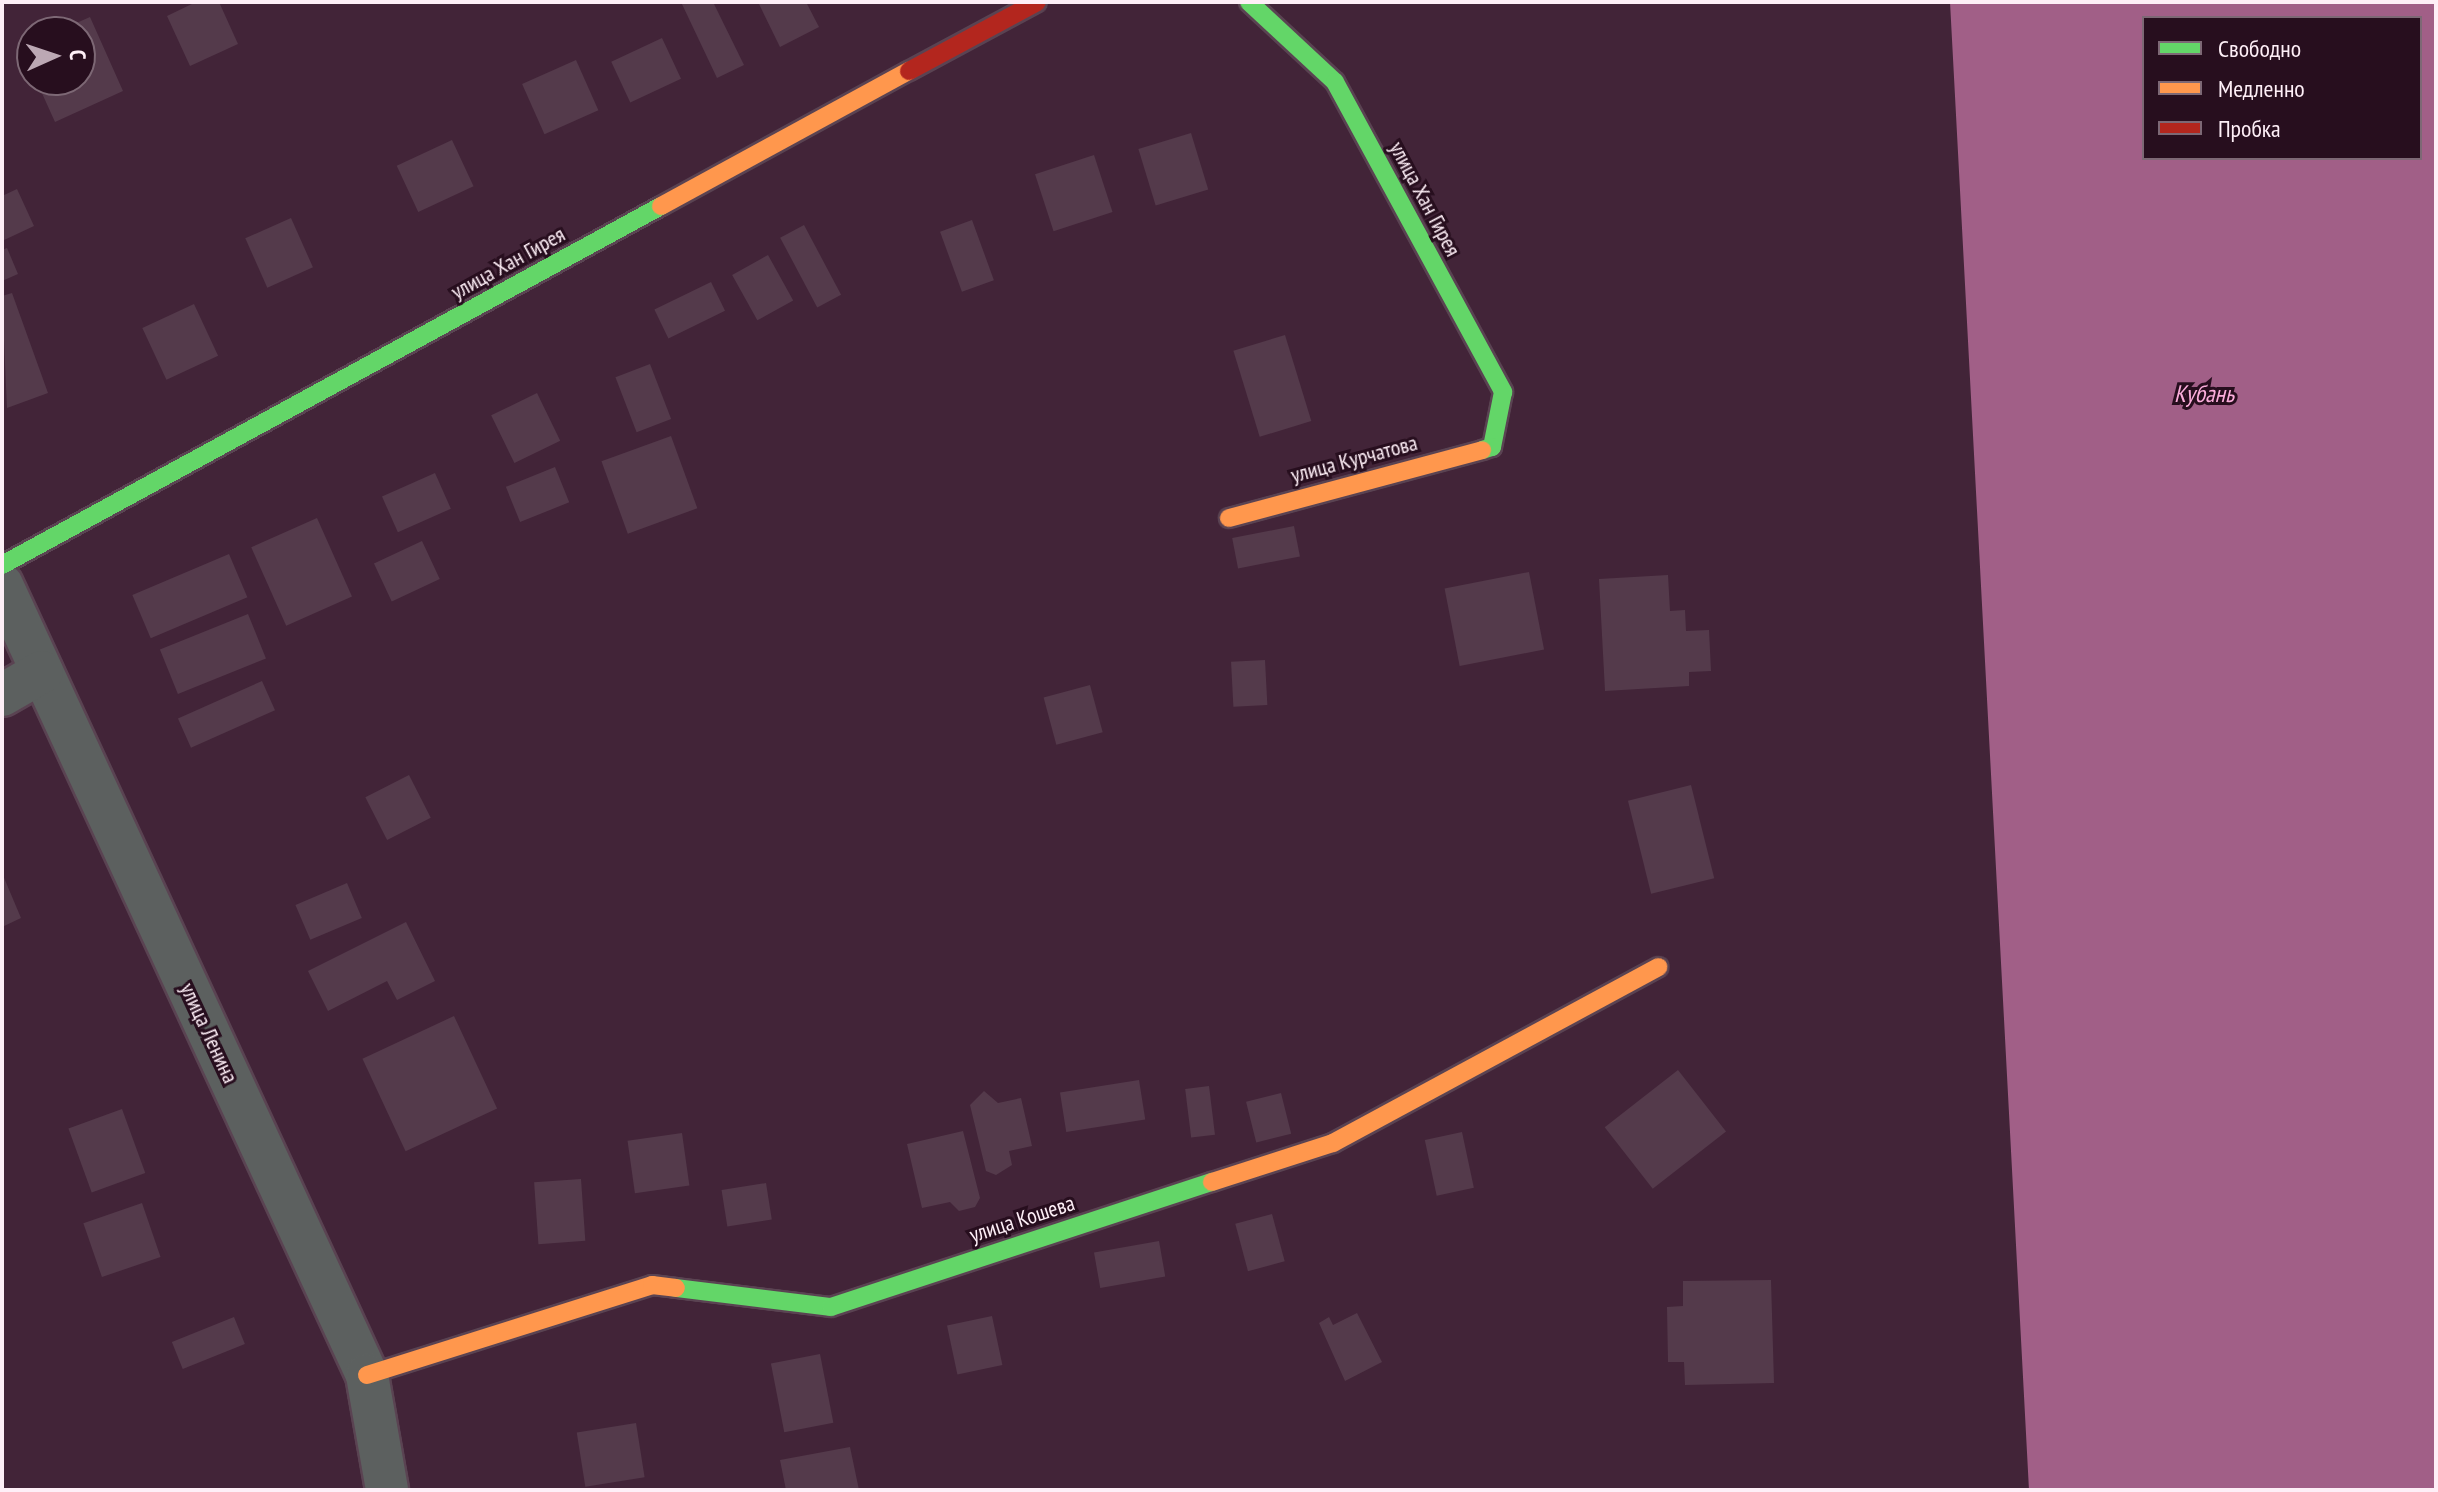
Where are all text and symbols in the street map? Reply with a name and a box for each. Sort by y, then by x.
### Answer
north arrow [16,16,96,96]
legend [2142,16,2422,160]
text: Свободно [2218,33,2301,64]
text: С [64,49,92,61]
text: Медленно [2218,73,2305,104]
text: Пробка [2218,113,2281,144]
street label: улица Хан Гирея [1384,137,1466,261]
street label: улица Хан Гирея [446,221,570,305]
water label: Кубань [2174,380,2234,408]
street label: улица Курчатова [1288,429,1420,489]
street label: улица Ленина [174,979,244,1087]
street label: улица Кошева [966,1190,1078,1248]

